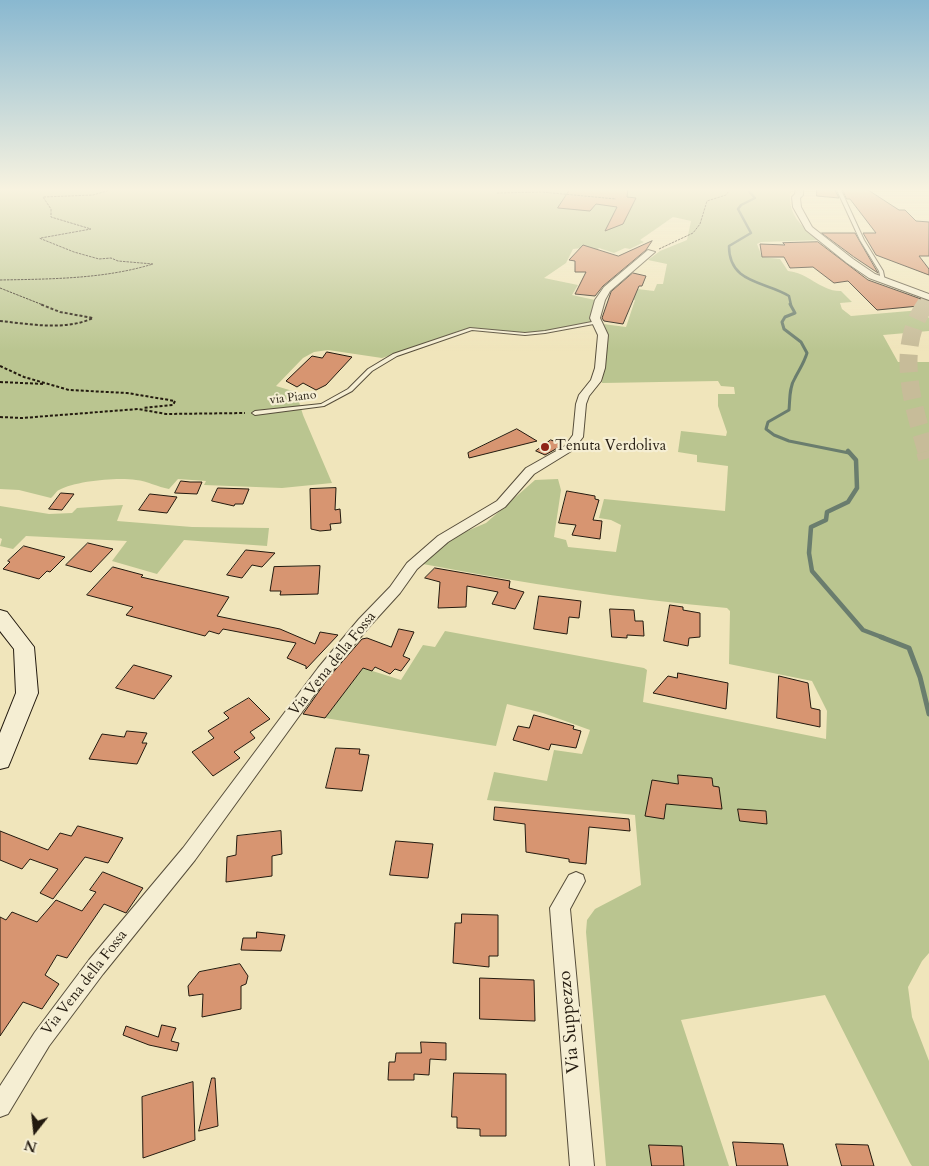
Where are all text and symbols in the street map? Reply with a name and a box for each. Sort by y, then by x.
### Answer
street label: via Piano [269,388,317,408]
place label: Tenuta Verdoliva [555,438,666,456]
marker: Tenuta Verdoliva [539,441,551,453]
street label: Via Vena della Fossa [285,608,381,720]
street label: Via Vena della Fossa [38,927,132,1039]
street label: Via Suppezzo [555,970,585,1074]
north arrow [10,1106,60,1156]
text: N [22,1135,39,1157]

